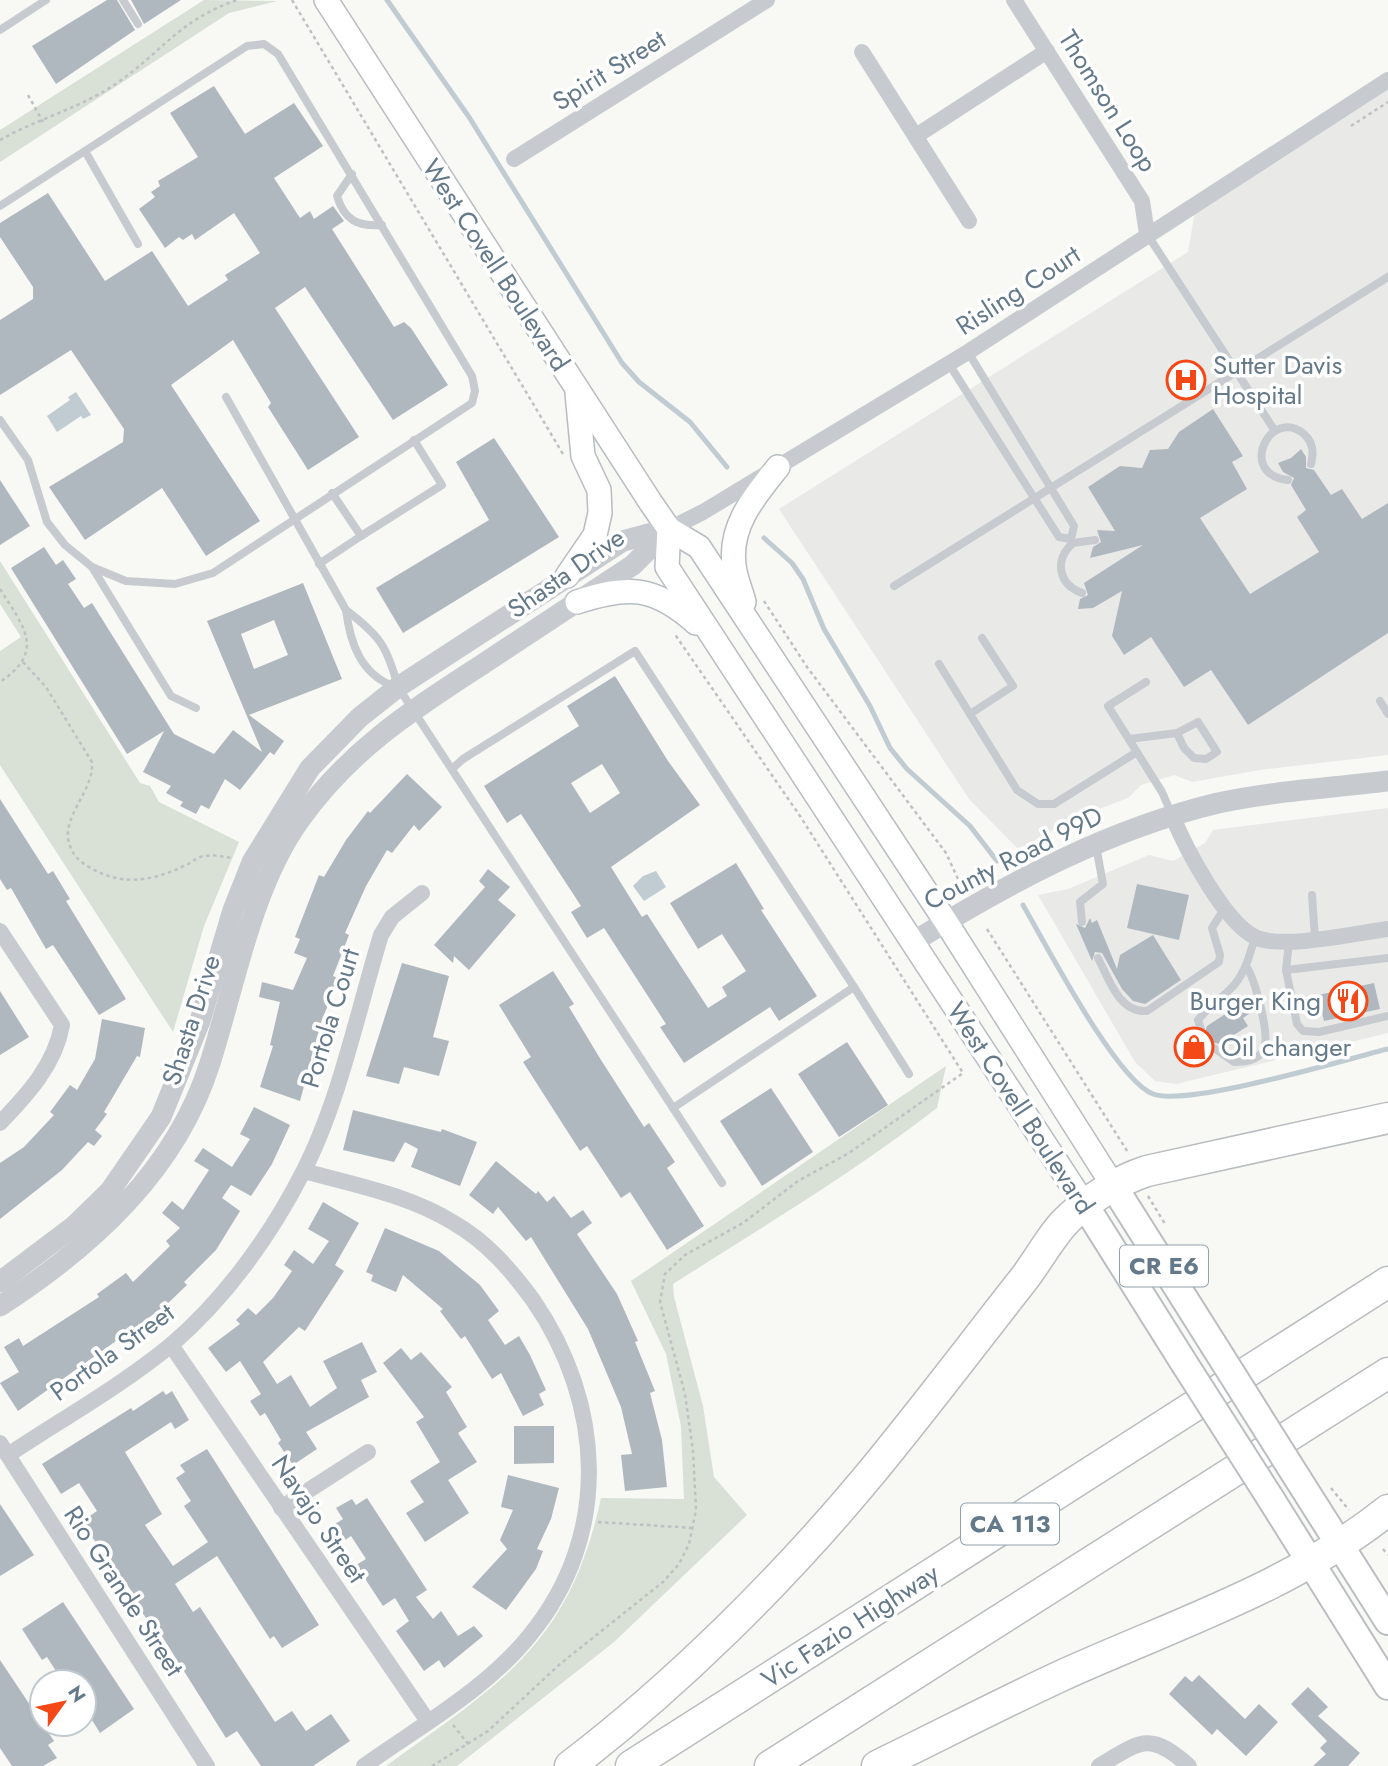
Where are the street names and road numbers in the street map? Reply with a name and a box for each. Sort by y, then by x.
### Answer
street label: Spirit Street [545,20,674,120]
street label: Thomson Loop [1049,23,1167,179]
street label: West Covell Boulevard [413,151,579,379]
street label: Risling Court [948,235,1088,345]
street label: Shasta Drive [500,519,632,627]
street label: County Road 99D [917,797,1109,919]
street label: Portola Court [291,943,369,1092]
street label: Shasta Drive [152,950,230,1090]
street label: West Covell Boulevard [938,994,1104,1222]
road number: CR E6 [1120,1246,1208,1286]
street label: Portola Street [42,1293,183,1410]
street label: Navajo Street [262,1447,376,1591]
street label: Rio Grande Street [55,1498,194,1684]
road number: CA 113 [961,1504,1059,1544]
street label: Vic Fazio Highway [754,1554,947,1698]

